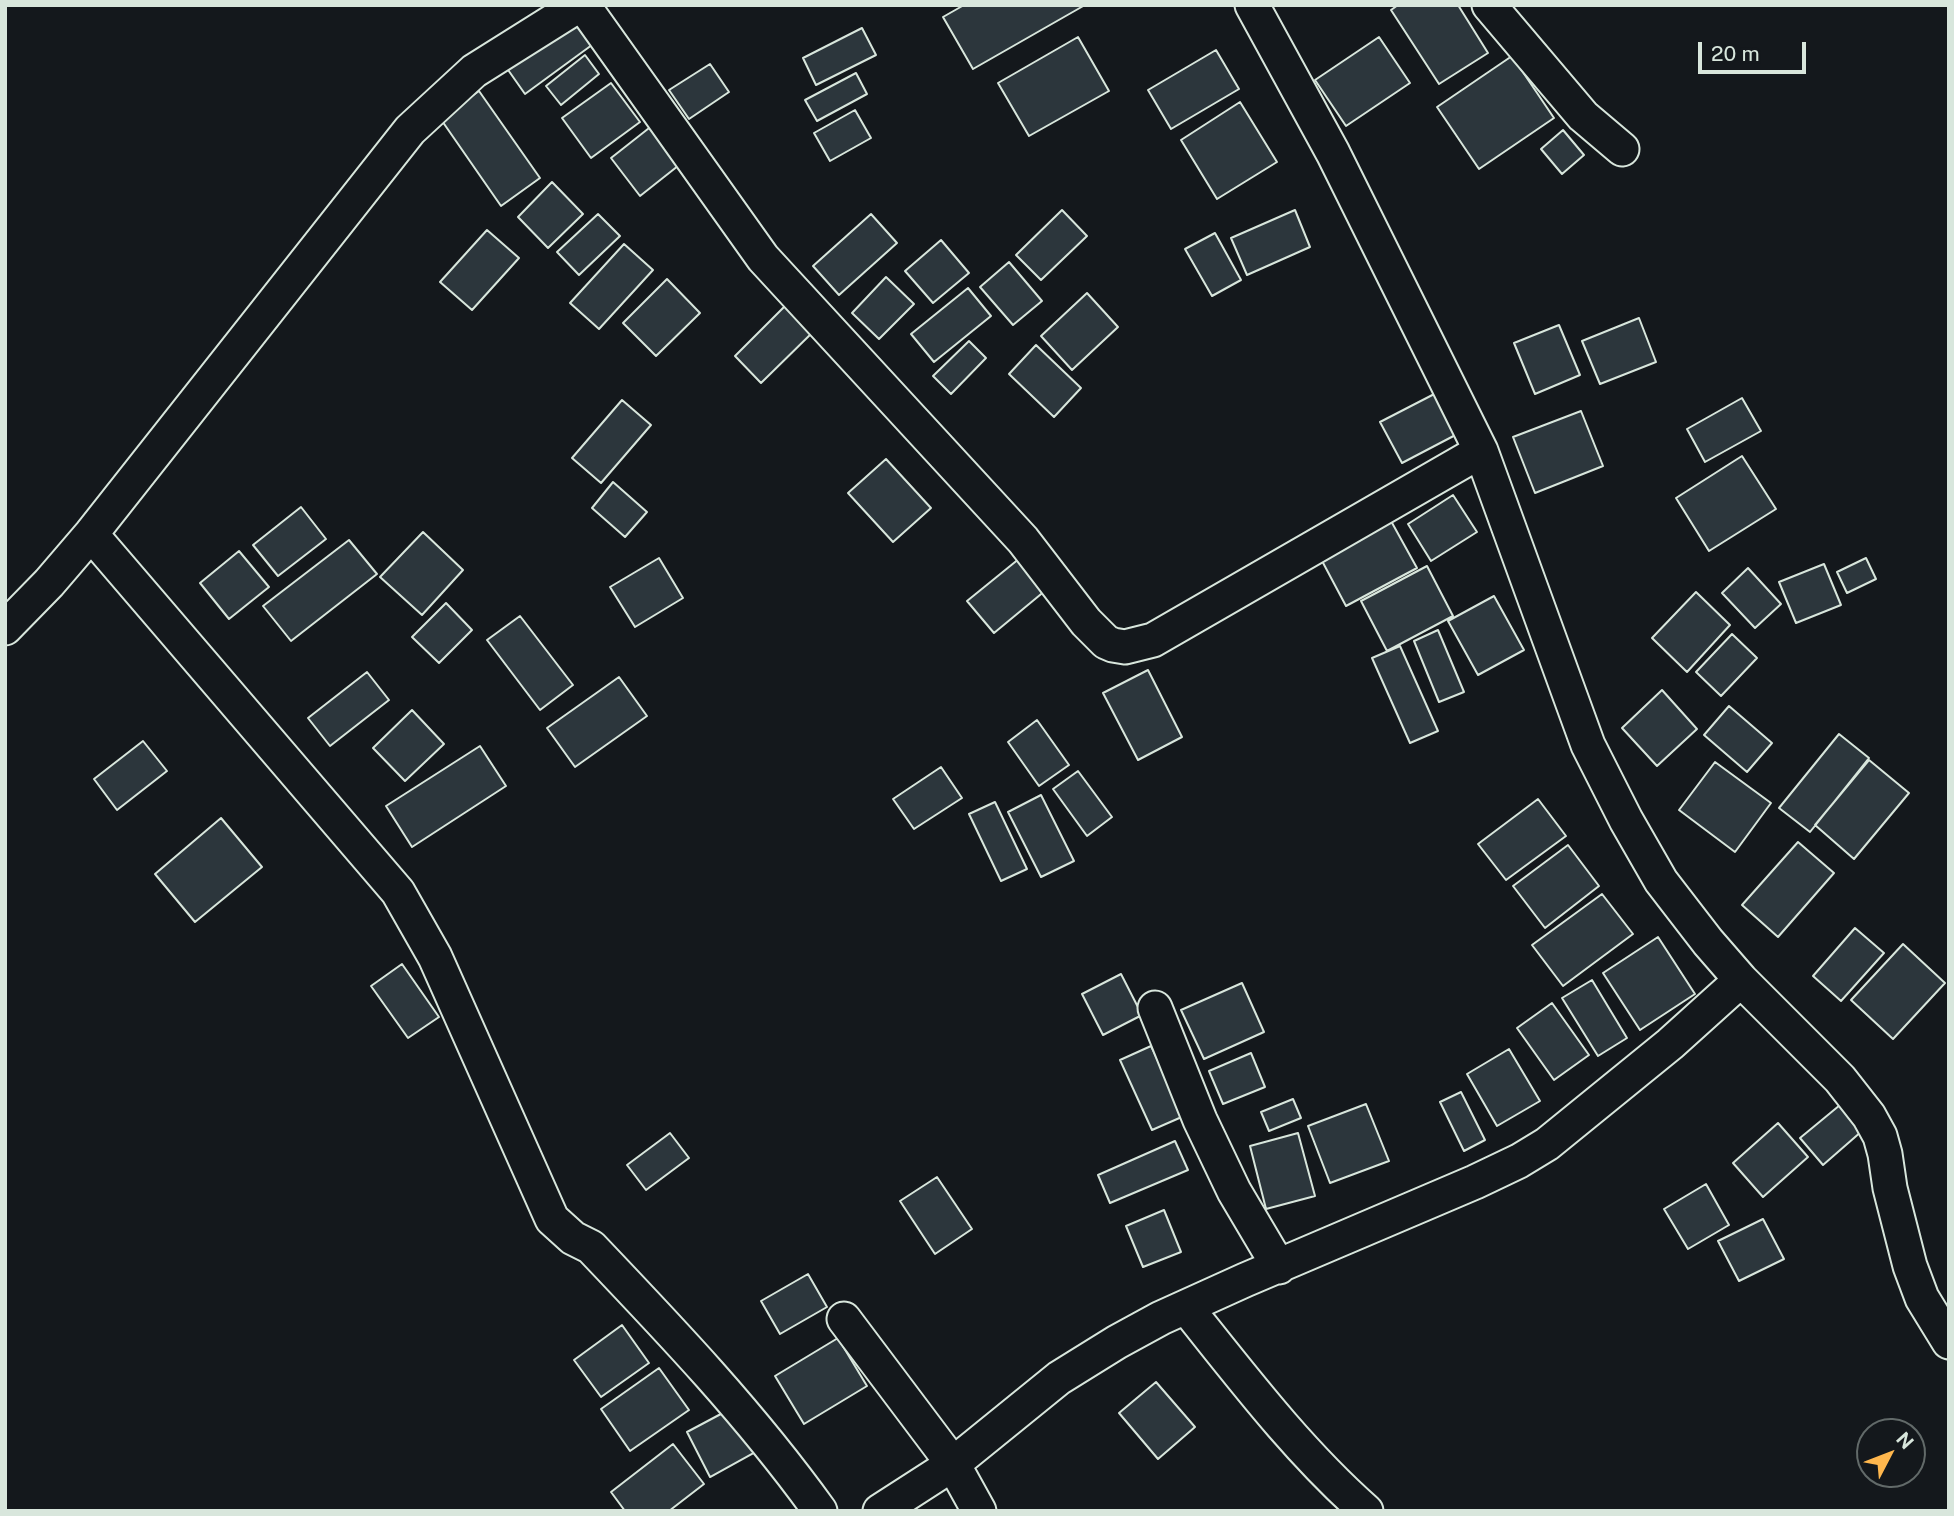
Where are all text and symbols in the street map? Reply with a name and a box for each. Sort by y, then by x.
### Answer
scale bar [1702,28,1811,72]
text: 20 m [1711,41,1760,66]
north arrow [1856,1418,1926,1488]
text: N [1892,1427,1918,1453]

